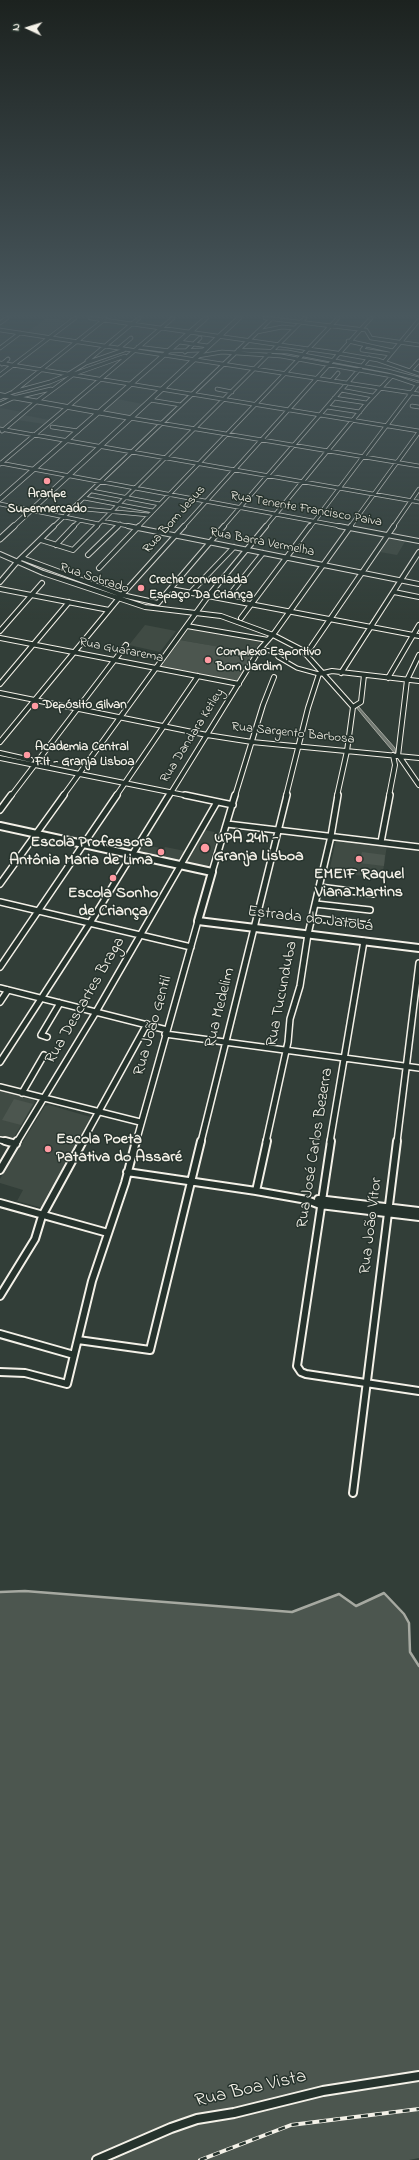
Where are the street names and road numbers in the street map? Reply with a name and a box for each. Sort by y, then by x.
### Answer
street label: Rua Bom Jesus [140,483,210,557]
street label: Rua Tenente Francisco Paiva [229,489,383,531]
street label: Rua Barra Vermelha [208,525,316,561]
street label: Rua Sobrado [58,561,130,597]
street label: Rua Guararema [78,635,164,667]
street label: Rua Dandara Ketley [158,686,228,786]
street label: Rua Sargento Barbosa [231,720,355,748]
street label: Estrada do Jatobá [246,903,374,937]
street label: Rua Descartes Braga [42,934,130,1068]
street label: Rua Tucunduba [263,940,303,1048]
street label: Rua Medelim [202,966,240,1050]
street label: Rua João Gentil [131,974,177,1078]
street label: Rua José Carlos Bezerra [294,1067,338,1229]
street label: Rua João Vítor [357,1177,387,1275]
street label: Rua Boa Vista [193,2066,309,2114]

